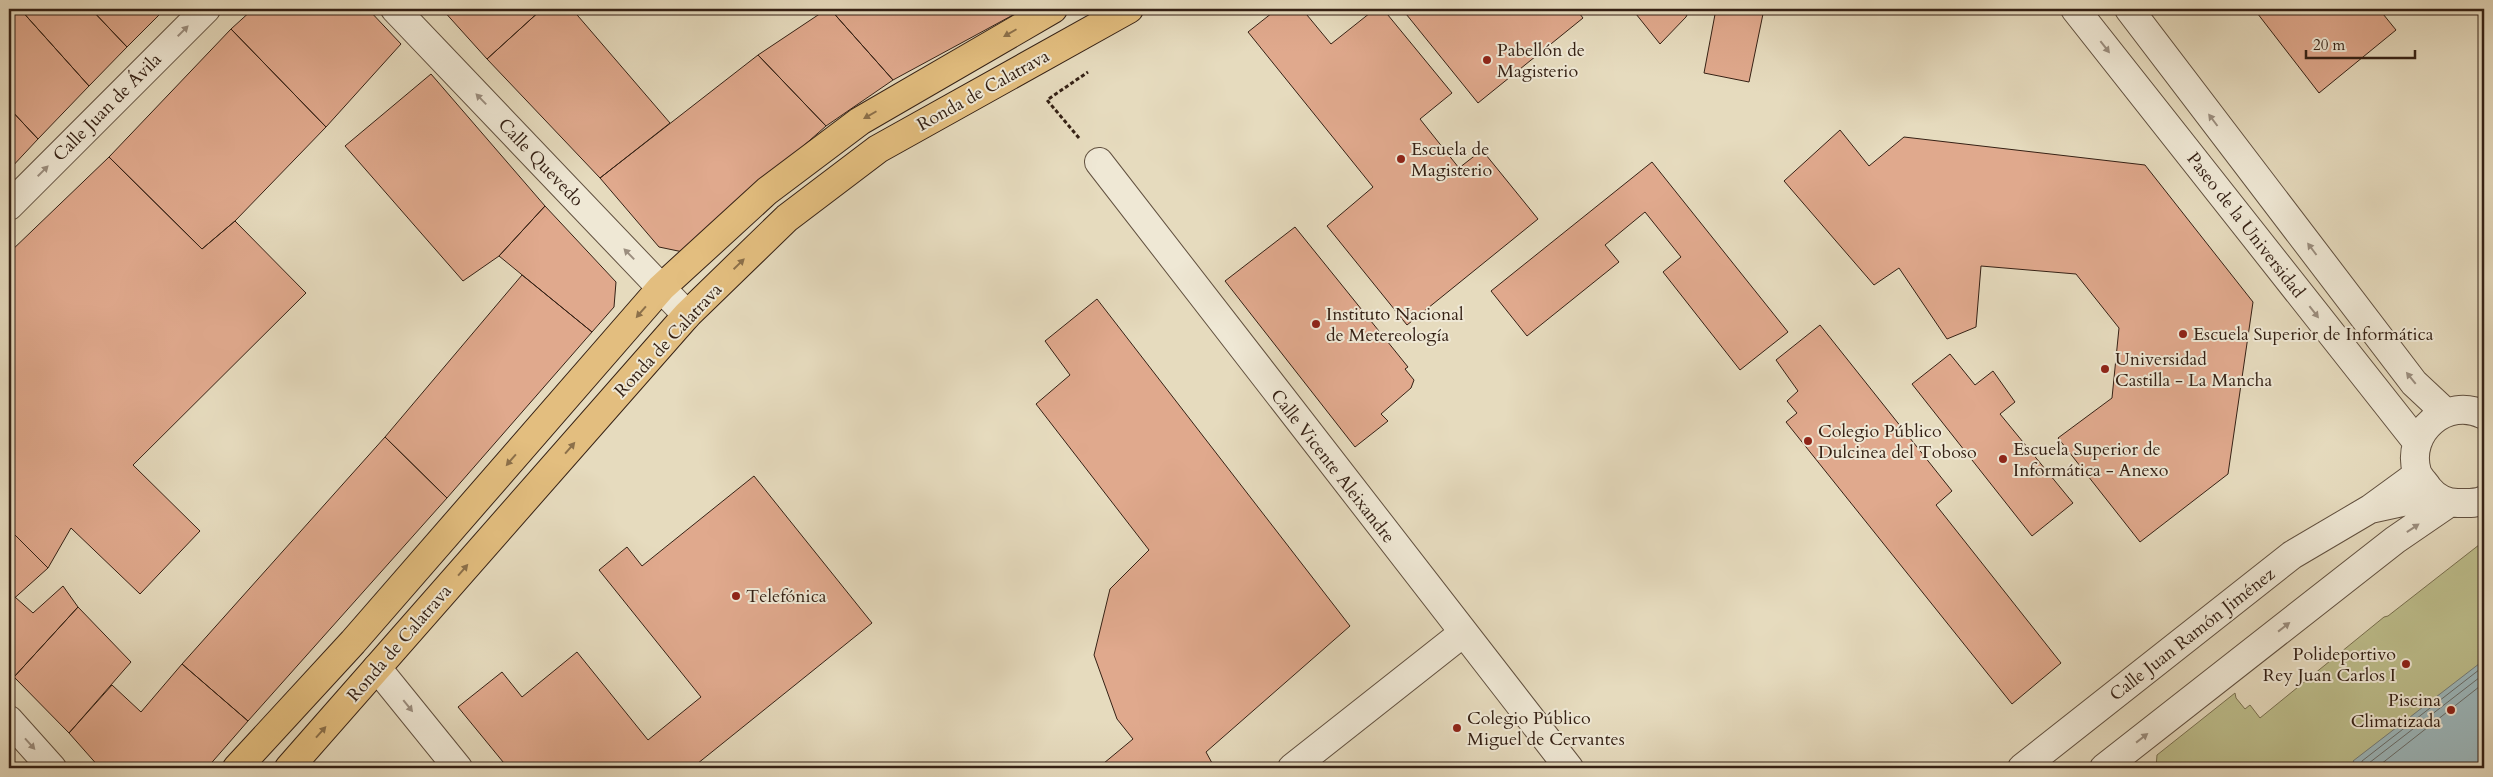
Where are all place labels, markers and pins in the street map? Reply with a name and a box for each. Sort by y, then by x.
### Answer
place label: Pabellón de Magisterio [1497,38,1585,84]
marker: Pabellón de Magisterio [1481,54,1493,66]
place label: Escuela de Magisterio [1411,137,1492,183]
marker: Escuela de Magisterio [1395,153,1407,165]
place label: Instituto Nacional de Metereología [1326,302,1464,348]
marker: Instituto Nacional de Metereología [1310,318,1322,330]
place label: Escuela Superior de Informática [2193,322,2434,347]
marker: Escuela Superior de Informática [2177,328,2189,340]
place label: Universidad Castilla - La Mancha [2115,347,2272,393]
marker: Universidad Castilla - La Mancha [2099,363,2111,375]
place label: Colegio Público Dulcinea del Toboso [1818,419,1977,465]
marker: Colegio Público Dulcinea del Toboso [1802,435,1814,447]
place label: Escuela Superior de Informática - Anexo [2013,437,2169,483]
marker: Escuela Superior de Informática - Anexo [1997,453,2009,465]
place label: Telefónica [746,584,827,609]
marker: Telefónica [730,590,742,602]
place label: Polideportivo Rey Juan Carlos I [2263,642,2396,688]
marker: Polideportivo Rey Juan Carlos I [2400,658,2412,670]
place label: Piscina Climatizada [2351,688,2441,734]
marker: Piscina Climatizada [2445,704,2457,716]
place label: Colegio Público Miguel de Cervantes [1467,706,1625,752]
marker: Colegio Público Miguel de Cervantes [1451,722,1463,734]

